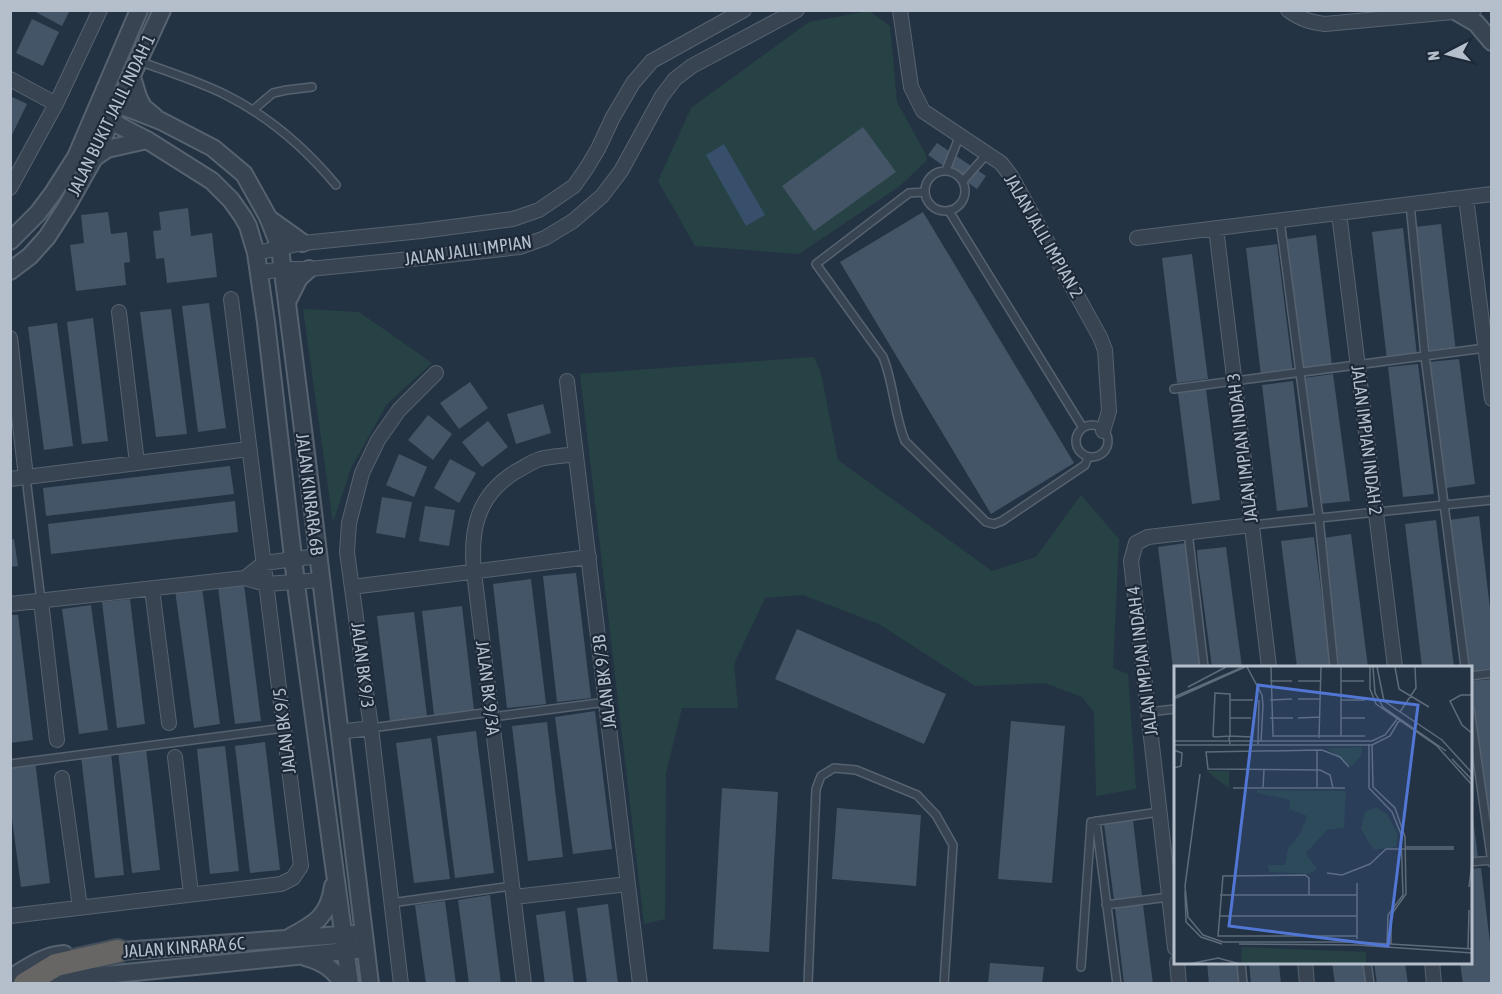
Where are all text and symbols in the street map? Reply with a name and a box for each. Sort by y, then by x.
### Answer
north arrow [1418,24,1478,84]
street label: JALAN BUKIT JALIL INDAH 1 [63,31,159,199]
text: N [1424,50,1443,62]
street label: JALAN JALIL IMPIAN 2 [1000,170,1088,302]
street label: JALAN JALIL IMPIAN [403,231,533,269]
street label: JALAN IMPIAN INDAH 2 [1347,364,1387,516]
street label: JALAN IMPIAN INDAH 3 [1222,372,1262,524]
street label: JALAN KINRARA 6B [292,432,328,557]
street label: JALAN IMPIAN INDAH 4 [1122,585,1162,737]
street label: JALAN BK 9/3 [347,621,379,709]
street label: JALAN BK 9/3B [588,633,620,730]
street label: JALAN BK 9/3A [472,640,504,737]
inset map [1174,666,1472,964]
street label: JALAN BK 9/5 [268,687,300,775]
street label: JALAN KINRARA 6C [122,932,246,962]

